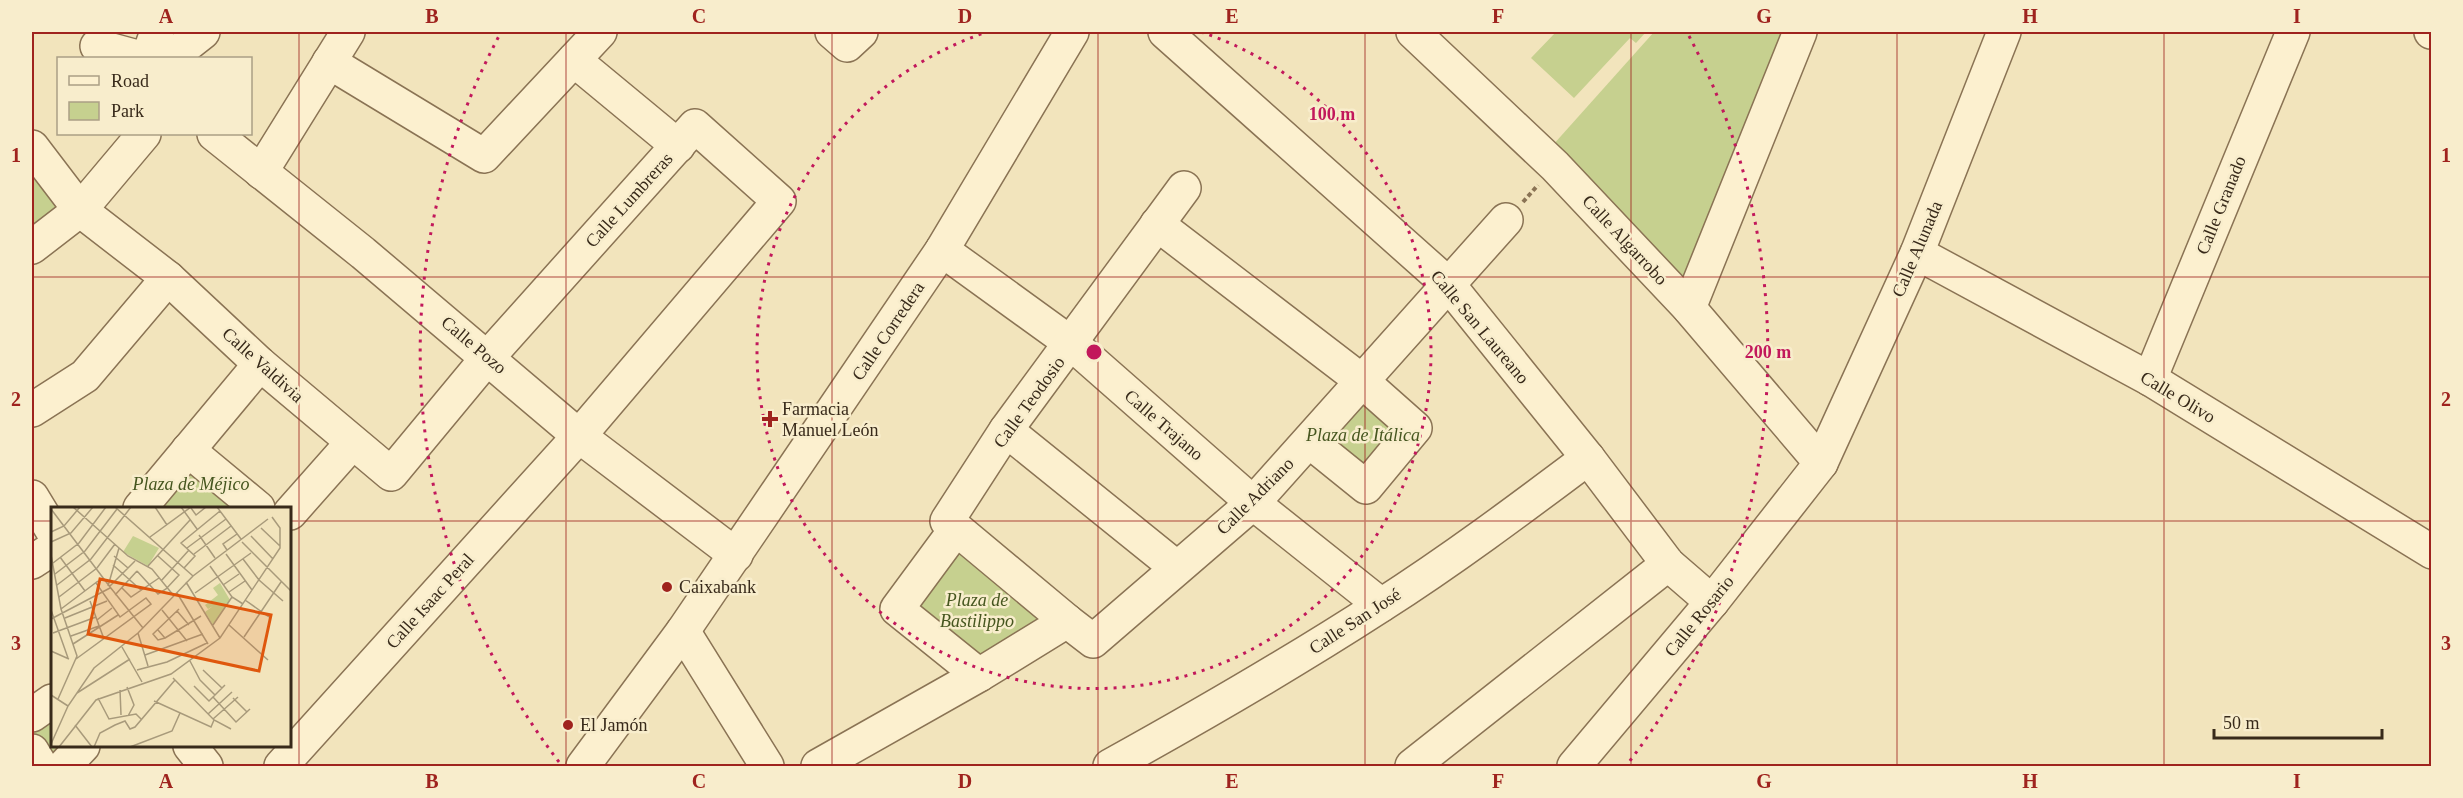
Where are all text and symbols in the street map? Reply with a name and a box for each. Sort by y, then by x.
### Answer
text: A [159,5,174,27]
text: B [425,5,439,27]
text: C [692,5,706,27]
text: D [958,5,972,27]
text: E [1225,5,1239,27]
text: F [1492,5,1504,27]
text: G [1756,5,1772,27]
text: H [2022,5,2038,27]
text: I [2293,5,2301,27]
legend [57,57,252,135]
text: Road [111,71,149,91]
text: Park [111,101,144,121]
text: 100 m [1309,104,1355,124]
text: 1 [11,144,21,166]
text: 1 [2441,144,2451,166]
street label: Calle Lumbreras [581,149,677,251]
street label: Calle Granado [2192,153,2250,257]
street label: Calle Algarrobo [1578,191,1672,289]
street label: Calle Alunada [1888,198,1946,300]
street label: Calle San Laureano [1427,266,1533,388]
street label: Calle Corredera [848,278,928,384]
street label: Calle Pozo [438,312,510,378]
street label: Calle Valdivia [218,323,308,407]
centre of rings [1084,342,1104,362]
text: 200 m [1745,342,1791,362]
street label: Calle Teodosio [989,352,1069,452]
street label: Calle Olivo [2137,367,2219,427]
street label: Calle Trajano [1121,385,1207,465]
text: 2 [11,388,21,410]
text: 2 [2441,388,2451,410]
place label: Farmacia Manuel León [782,399,878,440]
marker: Farmacia Manuel León [763,412,777,426]
park label: Plaza de Itálica [1305,425,1420,445]
street label: Calle Adriano [1212,453,1298,539]
park label: Plaza de Méjico [132,474,249,494]
inset map [51,507,291,747]
street label: Calle Isaac Peral [382,549,478,653]
street label: Calle Rosario [1660,571,1738,661]
place label: Caixabank [679,577,756,597]
marker: Caixabank [660,580,674,594]
street label: Calle San José [1306,584,1404,658]
park label: Plaza de Bastilippo [940,590,1014,631]
text: 3 [11,632,21,654]
text: 3 [2441,632,2451,654]
scale bar [2214,702,2382,740]
text: 50 m [2223,713,2260,733]
place label: El Jamón [580,715,648,735]
marker: El Jamón [561,718,575,732]
text: A [159,770,174,792]
text: B [425,770,439,792]
text: C [692,770,706,792]
text: D [958,770,972,792]
text: E [1225,770,1239,792]
text: F [1492,770,1504,792]
text: G [1756,770,1772,792]
text: H [2022,770,2038,792]
text: I [2293,770,2301,792]

